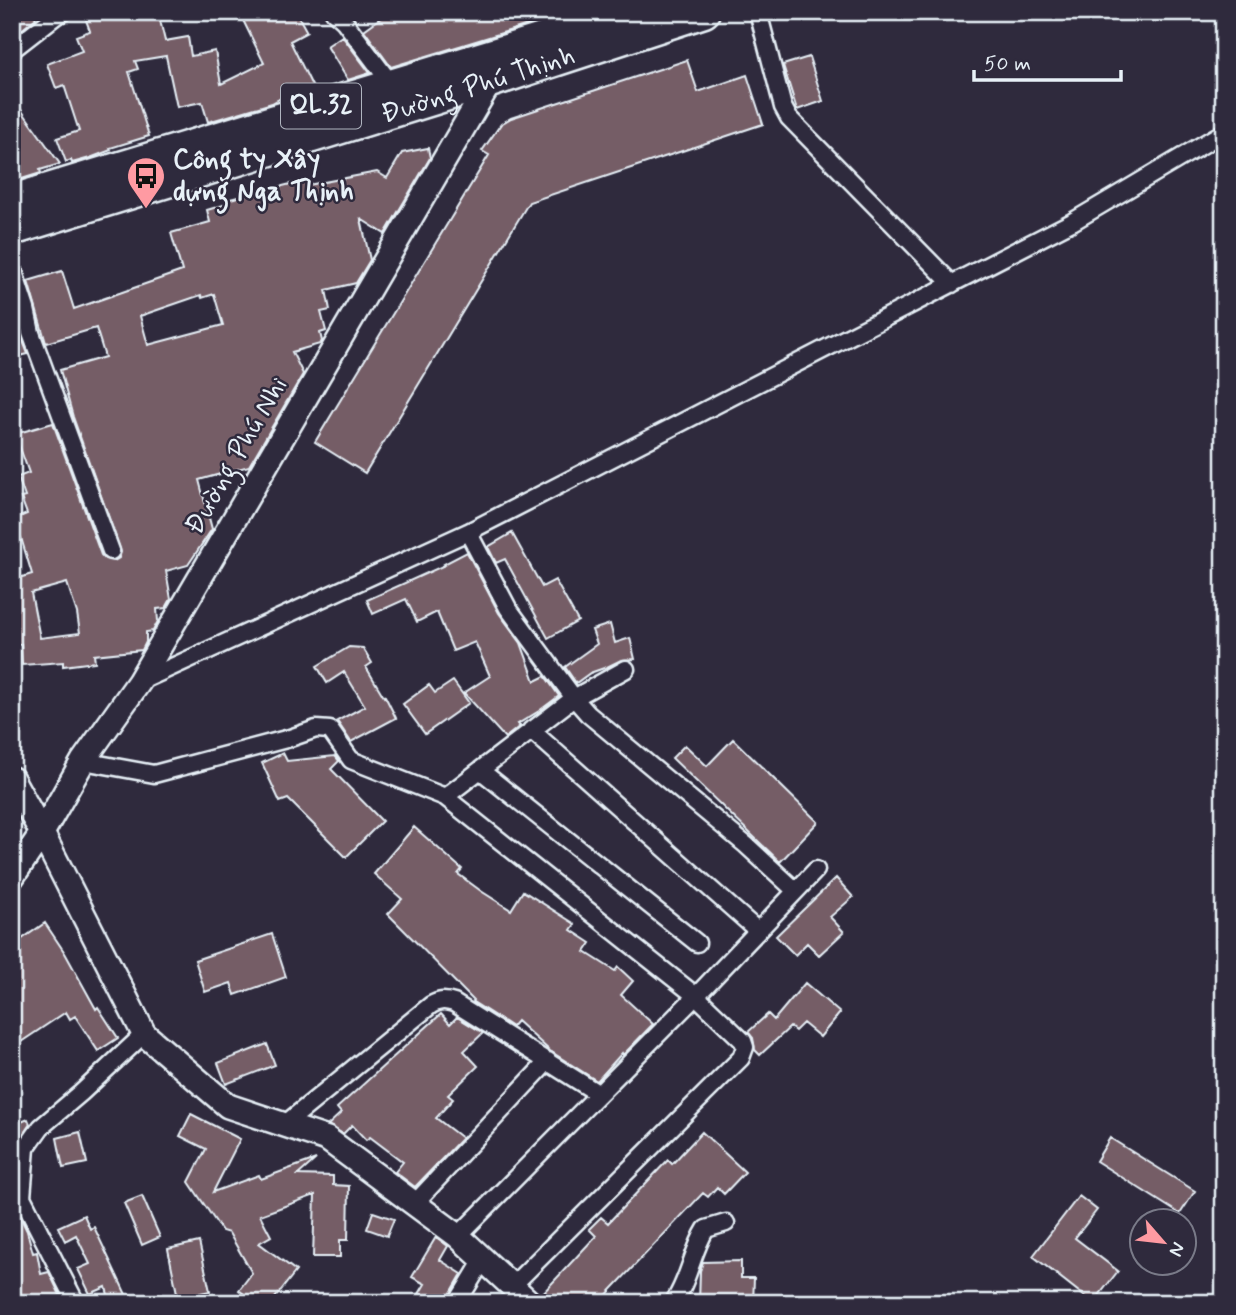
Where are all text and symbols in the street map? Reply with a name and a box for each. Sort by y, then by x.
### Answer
street label: Đường Phú Thịnh [377,37,580,133]
scale bar [974,38,1120,82]
text: 50 m [984,50,1031,78]
road number: QL.32 [281,83,361,128]
place label: Công ty Xây dựng Nga Thịnh [173,142,354,214]
bus stop icon: Công ty Xây dựng Nga Thịnh [125,155,167,210]
street label: Đường Phú Nhi [177,370,300,543]
north arrow [1128,1206,1198,1276]
text: N [1163,1238,1191,1261]

